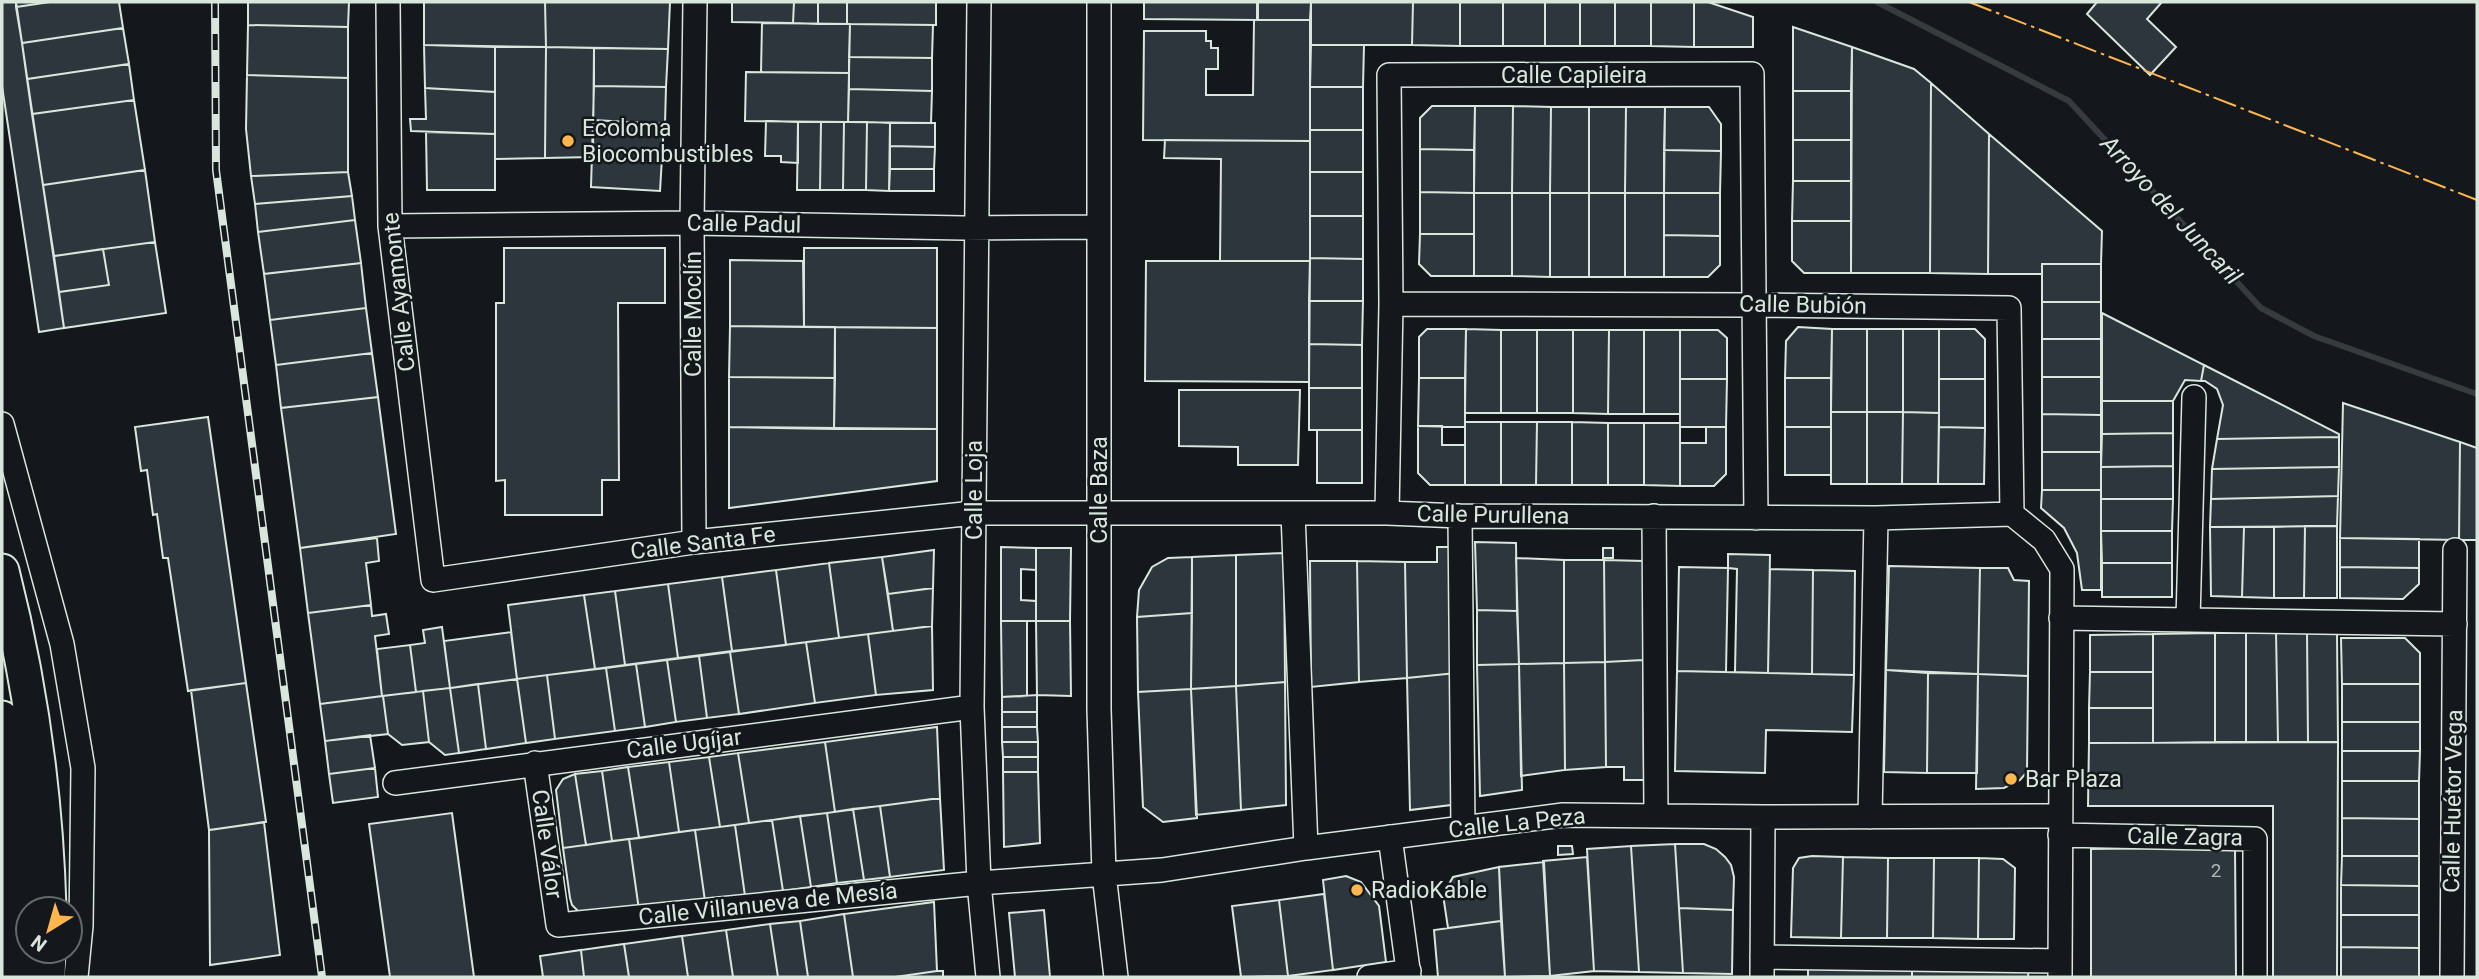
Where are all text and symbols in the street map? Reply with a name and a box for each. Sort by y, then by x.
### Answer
street label: Calle Capileira [1501,62,1647,89]
place label: Ecoloma Biocombustibles [582,115,754,168]
water label: Arroyo del Juncaril [2094,129,2247,291]
marker: Ecoloma Biocombustibles [560,133,576,149]
street label: Calle Padul [686,210,802,238]
street label: Calle Ayamonte [377,211,421,373]
street label: Calle Moclín [680,251,707,377]
street label: Calle Bubión [1739,290,1867,320]
street label: Calle Baza [1086,436,1113,544]
street label: Calle Loja [961,440,988,540]
street label: Calle Purullena [1416,500,1570,530]
street label: Calle Santa Fe [629,521,777,565]
street label: Calle Huétor Vega [2438,709,2468,893]
street label: Calle Ugíjar [625,724,743,764]
place label: Bar Plaza [2025,766,2122,793]
marker: Bar Plaza [2003,771,2019,787]
street label: Calle Válor [526,788,568,900]
street label: Calle La Peza [1447,802,1587,844]
street label: Calle Zagra [2127,822,2243,852]
house number: 2 [2211,859,2221,882]
street label: Calle Villanueva de Mesía [637,877,899,931]
place label: RadioKable [1371,877,1487,904]
marker: RadioKable [1349,882,1365,898]
north arrow [14,895,84,965]
text: N [27,930,51,956]

